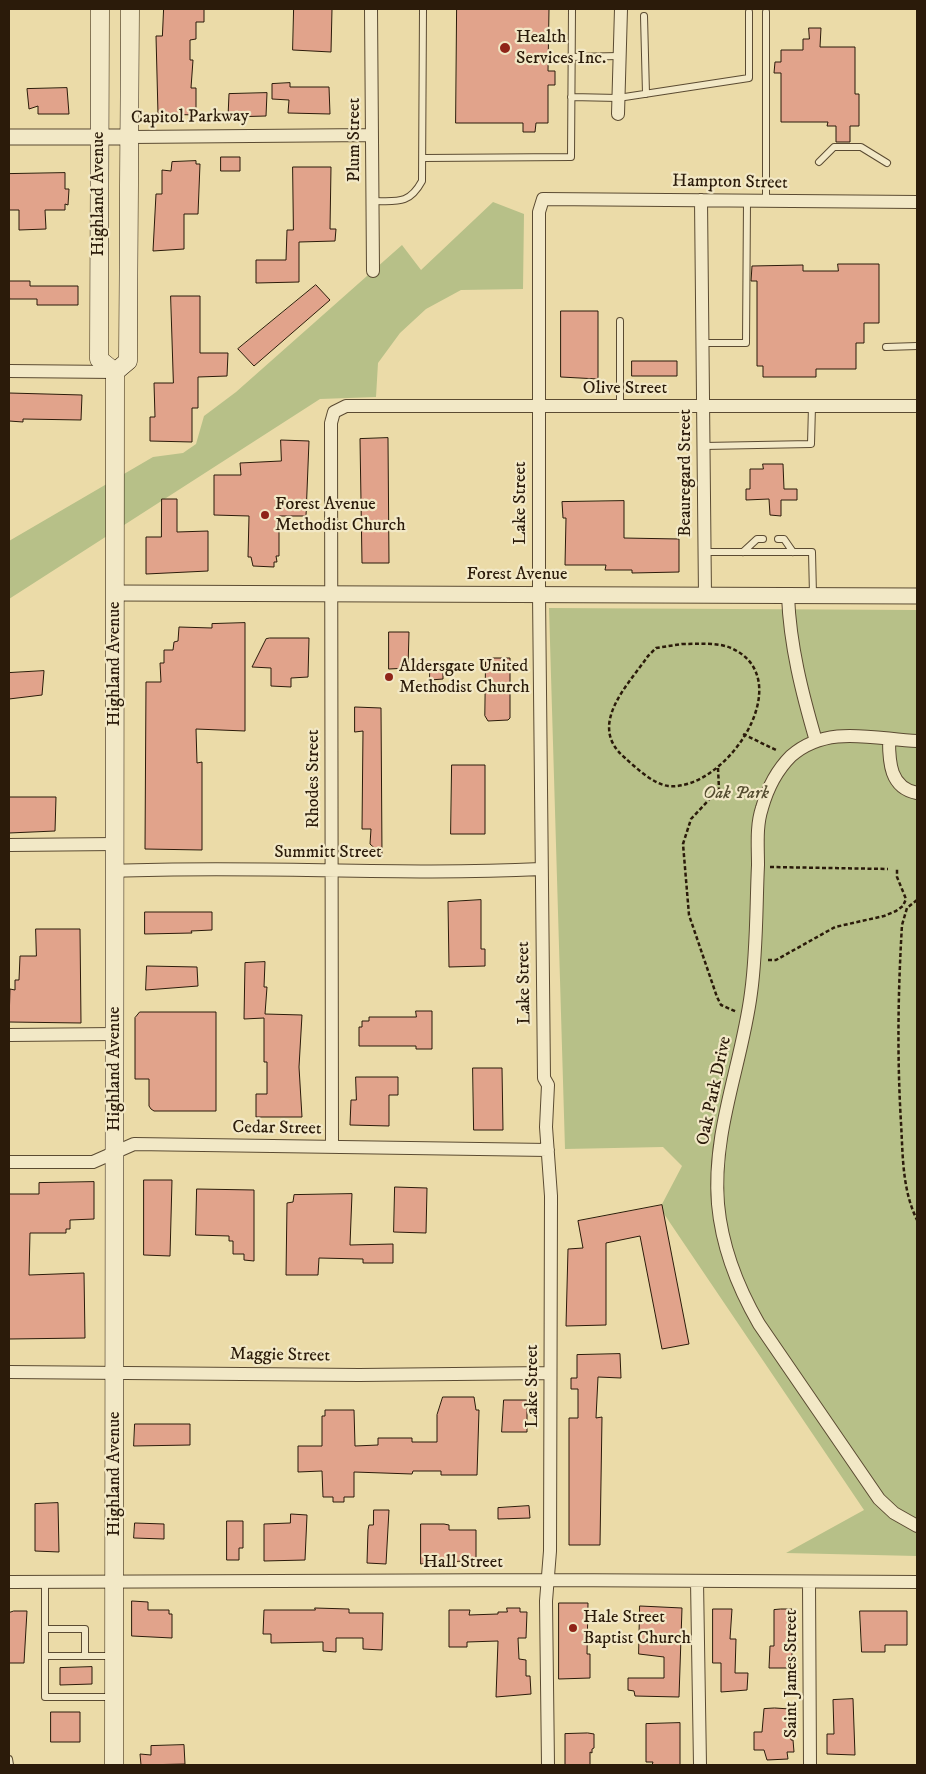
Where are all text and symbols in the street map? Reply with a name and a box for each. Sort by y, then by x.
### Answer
place label: Health Services Inc. [516,27,606,70]
marker: Health Services Inc. [498,41,512,55]
street label: Plum Street [344,98,366,182]
street label: Capitol Parkway [131,106,249,130]
street label: Highland Avenue [88,131,110,257]
street label: Hampton Street [672,171,788,195]
street label: Olive Street [583,378,667,400]
street label: Beauregard Street [675,409,697,537]
street label: Lake Street [510,461,532,545]
place label: Forest Avenue Methodist Church [275,494,406,536]
marker: Forest Avenue Methodist Church [259,509,271,521]
street label: Forest Avenue [467,564,567,586]
street label: Highland Avenue [104,601,126,727]
place label: Aldersgate United Methodist Church [399,656,530,699]
marker: Aldersgate United Methodist Church [383,671,395,683]
street label: Rhodes Street [303,730,325,828]
park label: Oak Park [703,783,769,805]
street label: Summitt Street [274,842,382,864]
street label: Lake Street [513,941,537,1025]
street label: Highland Avenue [104,1006,126,1132]
street label: Oak Park Drive [693,1035,737,1147]
street label: Cedar Street [232,1117,322,1141]
street label: Maggie Street [230,1344,330,1368]
street label: Lake Street [522,1344,544,1428]
street label: Highland Avenue [104,1411,126,1537]
street label: Hall Street [423,1552,503,1574]
place label: Hale Street Baptist Church [583,1607,691,1650]
street label: Saint James Street [781,1610,803,1738]
marker: Hale Street Baptist Church [567,1622,579,1634]

